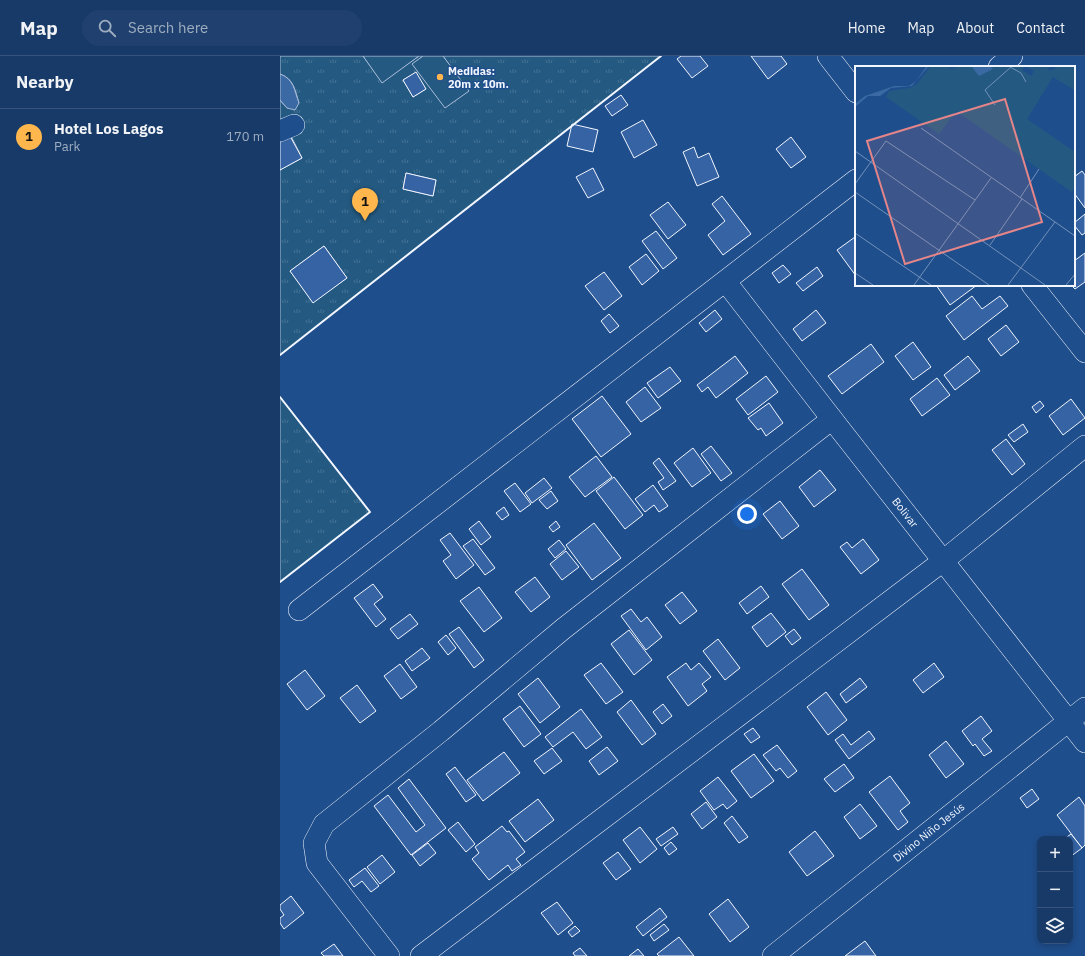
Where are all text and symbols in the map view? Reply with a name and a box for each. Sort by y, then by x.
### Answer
search box [82,10,362,46]
text: Map [20,16,58,40]
icon: search [96,17,118,39]
text: Search here [128,18,208,37]
text: Home [848,19,885,37]
text: Map [907,19,934,37]
text: About [956,19,994,37]
text: Contact [1016,19,1065,37]
place label: Medidas: 20m x 10m. [448,64,509,91]
inset map [855,66,1075,286]
text: Nearby [16,71,74,93]
marker: Medidas: 20m x 10m. [435,72,445,82]
text: Hotel Los Lagos [54,119,164,138]
text: 1 [25,128,33,145]
text: 170 m [226,128,264,145]
text: Park [54,138,80,155]
pin: 1 [352,188,378,221]
street label: Bolivar [889,495,921,530]
your location [737,504,757,524]
street label: Divino Niño Jesús [890,799,967,865]
map controls [1037,836,1073,944]
button: + [1037,836,1073,872]
button: − [1037,872,1073,908]
button: layers [1037,908,1073,944]

